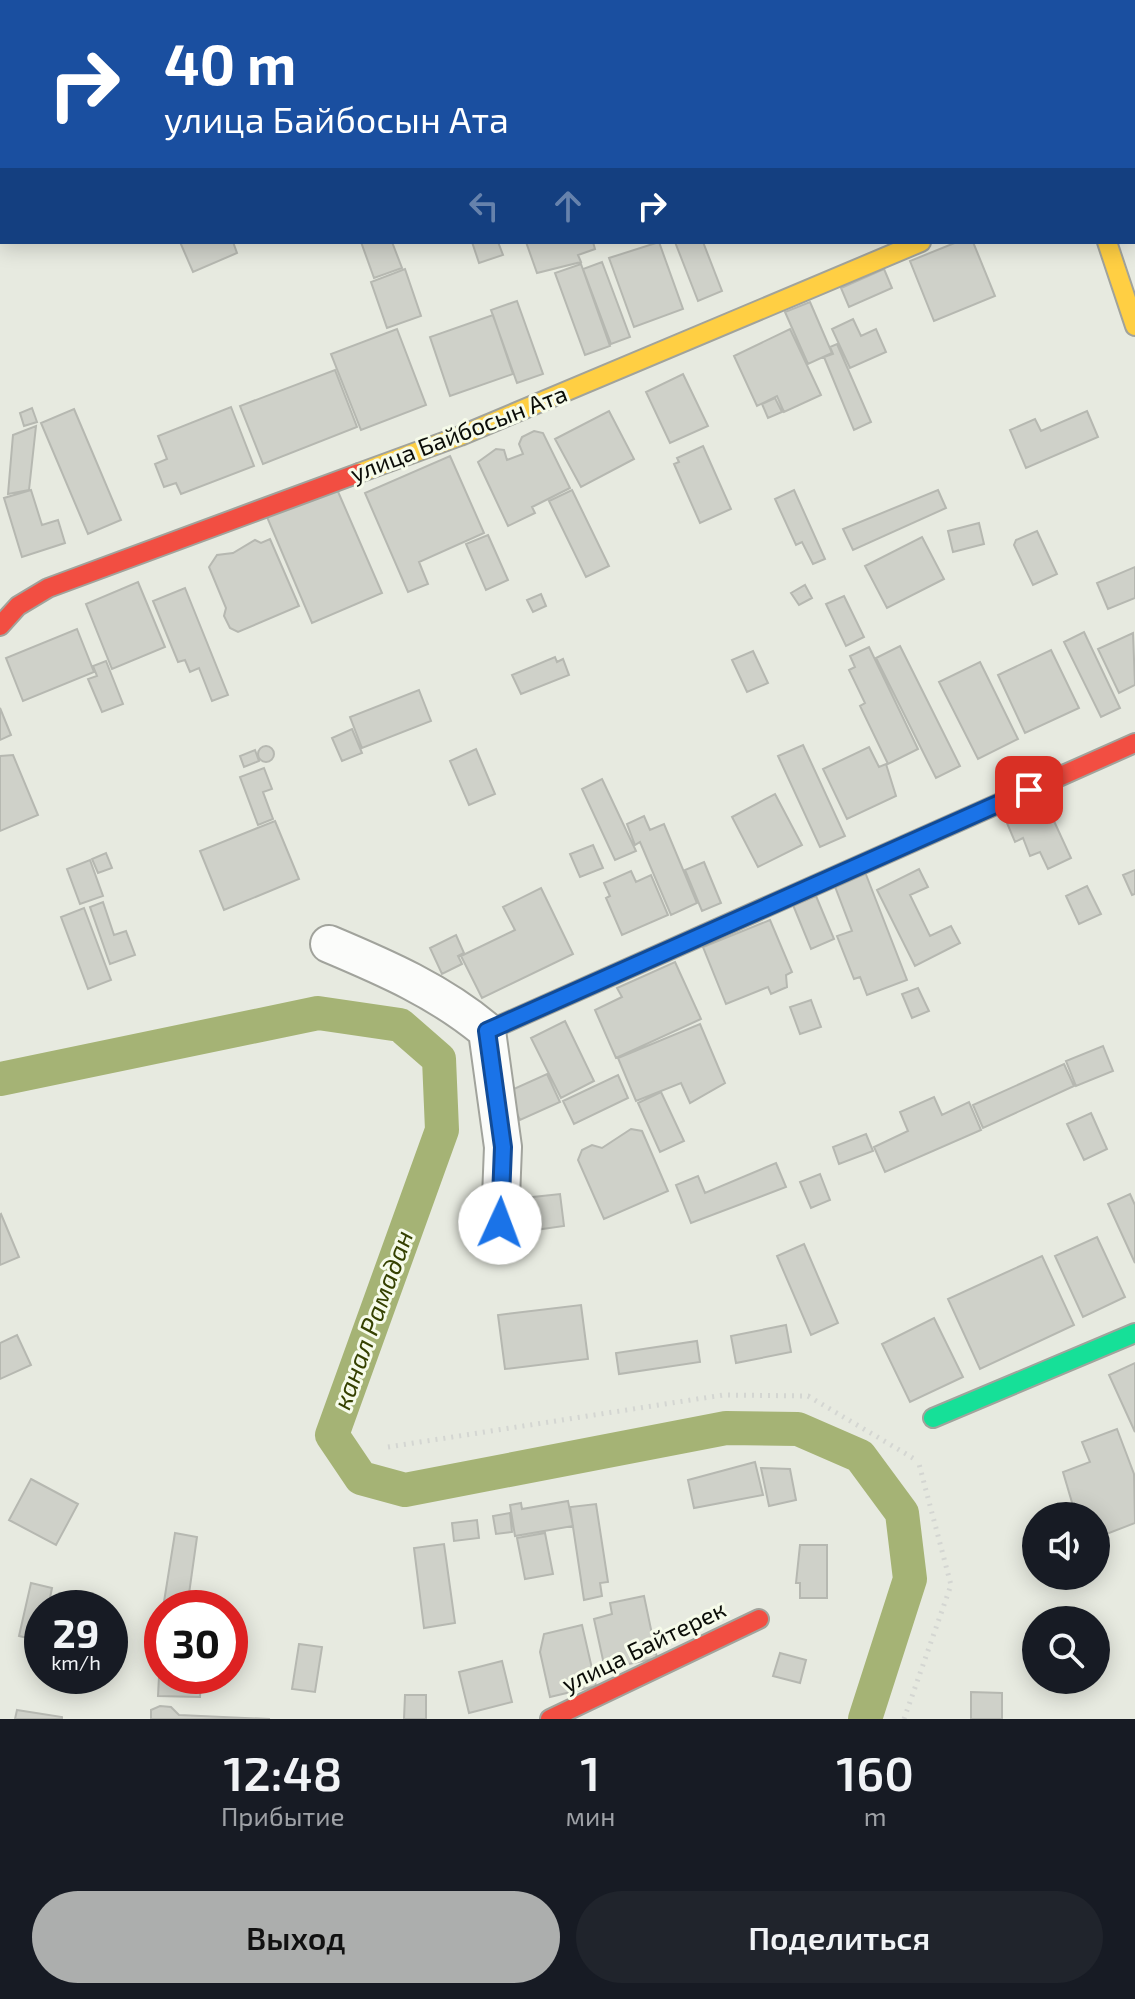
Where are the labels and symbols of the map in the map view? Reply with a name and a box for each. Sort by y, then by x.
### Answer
street label: улица Байбосын Ата [346,378,571,488]
pin [995,756,1063,824]
position arrow [458,1181,542,1265]
water label: канал Рамадан [325,1226,418,1413]
speed limit sign: 30 [144,1590,248,1694]
street label: улица Байтерек [557,1593,730,1699]

